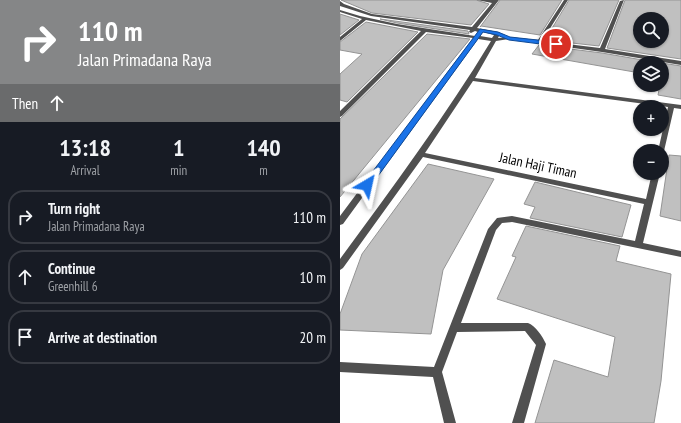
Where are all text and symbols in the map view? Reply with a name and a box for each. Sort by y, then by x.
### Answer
text: 110 m [78,12,142,49]
map controls [633,12,669,180]
button: search [633,12,669,48]
icon: right [12,16,64,68]
pin [539,27,573,61]
icon: arrive [545,33,567,55]
text: Jalan Primadana Raya [78,48,212,71]
button: layers [633,56,669,92]
icon: ahead [46,92,68,114]
text: Then [12,94,38,113]
button: + [633,100,669,136]
text: 13:18 [59,132,111,163]
text: 1 [173,132,184,163]
text: 140 [246,132,281,163]
button: − [633,144,669,180]
street label: Jalan Haji Timan [497,148,578,182]
text: Arrival [70,162,100,179]
text: min [170,162,187,179]
text: m [259,162,268,179]
position arrow [346,164,388,206]
text: Turn right [48,199,100,218]
icon: right [14,206,36,228]
text: 110 m [293,208,326,227]
text: Jalan Primadana Raya [48,218,145,235]
text: Continue [48,259,95,278]
icon: ahead [14,266,36,288]
text: 10 m [300,268,326,287]
text: Greenhill 6 [48,278,98,295]
icon: arrive [14,326,36,348]
text: Arrive at destination [48,328,157,347]
text: 20 m [300,328,326,347]

